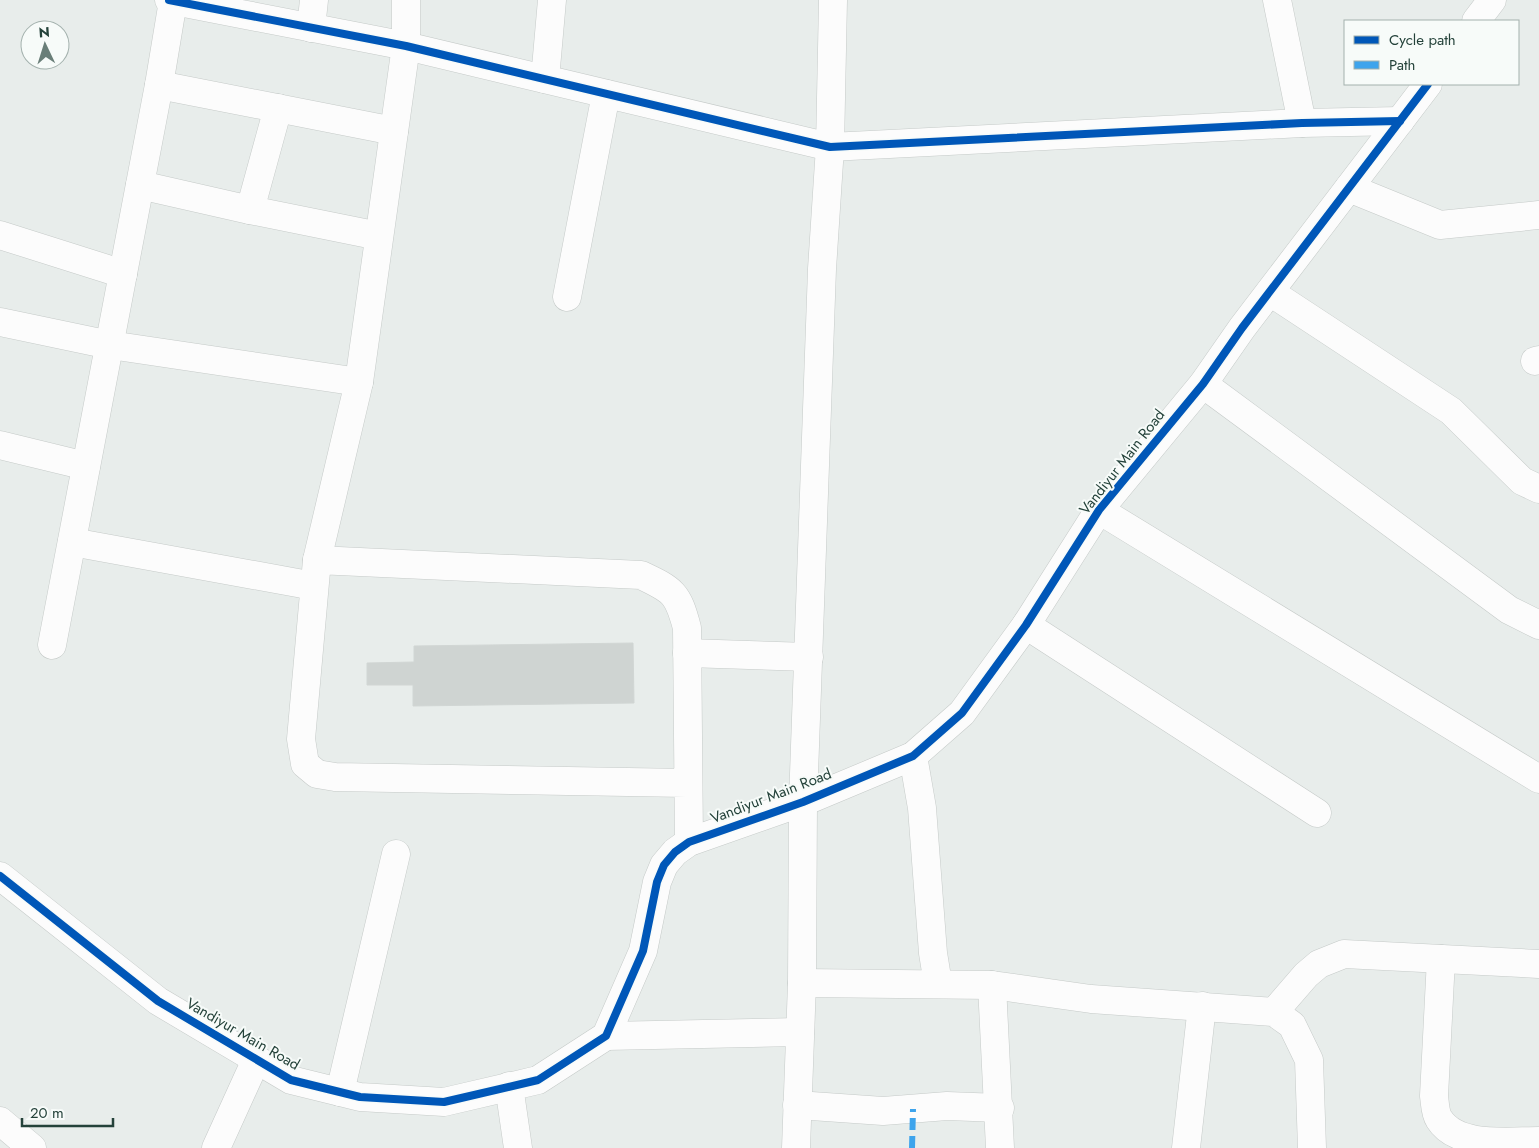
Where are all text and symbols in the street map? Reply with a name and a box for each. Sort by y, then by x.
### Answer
north arrow [20,20,70,70]
legend [1344,20,1519,85]
text: N [38,22,50,42]
text: Cycle path [1389,29,1456,51]
text: Path [1389,54,1415,76]
street label: Vandiyur Main Road [1074,405,1170,519]
street label: Vandiyur Main Road [707,763,835,829]
street label: Vandiyur Main Road [182,992,304,1076]
scale bar [22,1096,114,1128]
text: 20 m [30,1102,64,1124]

